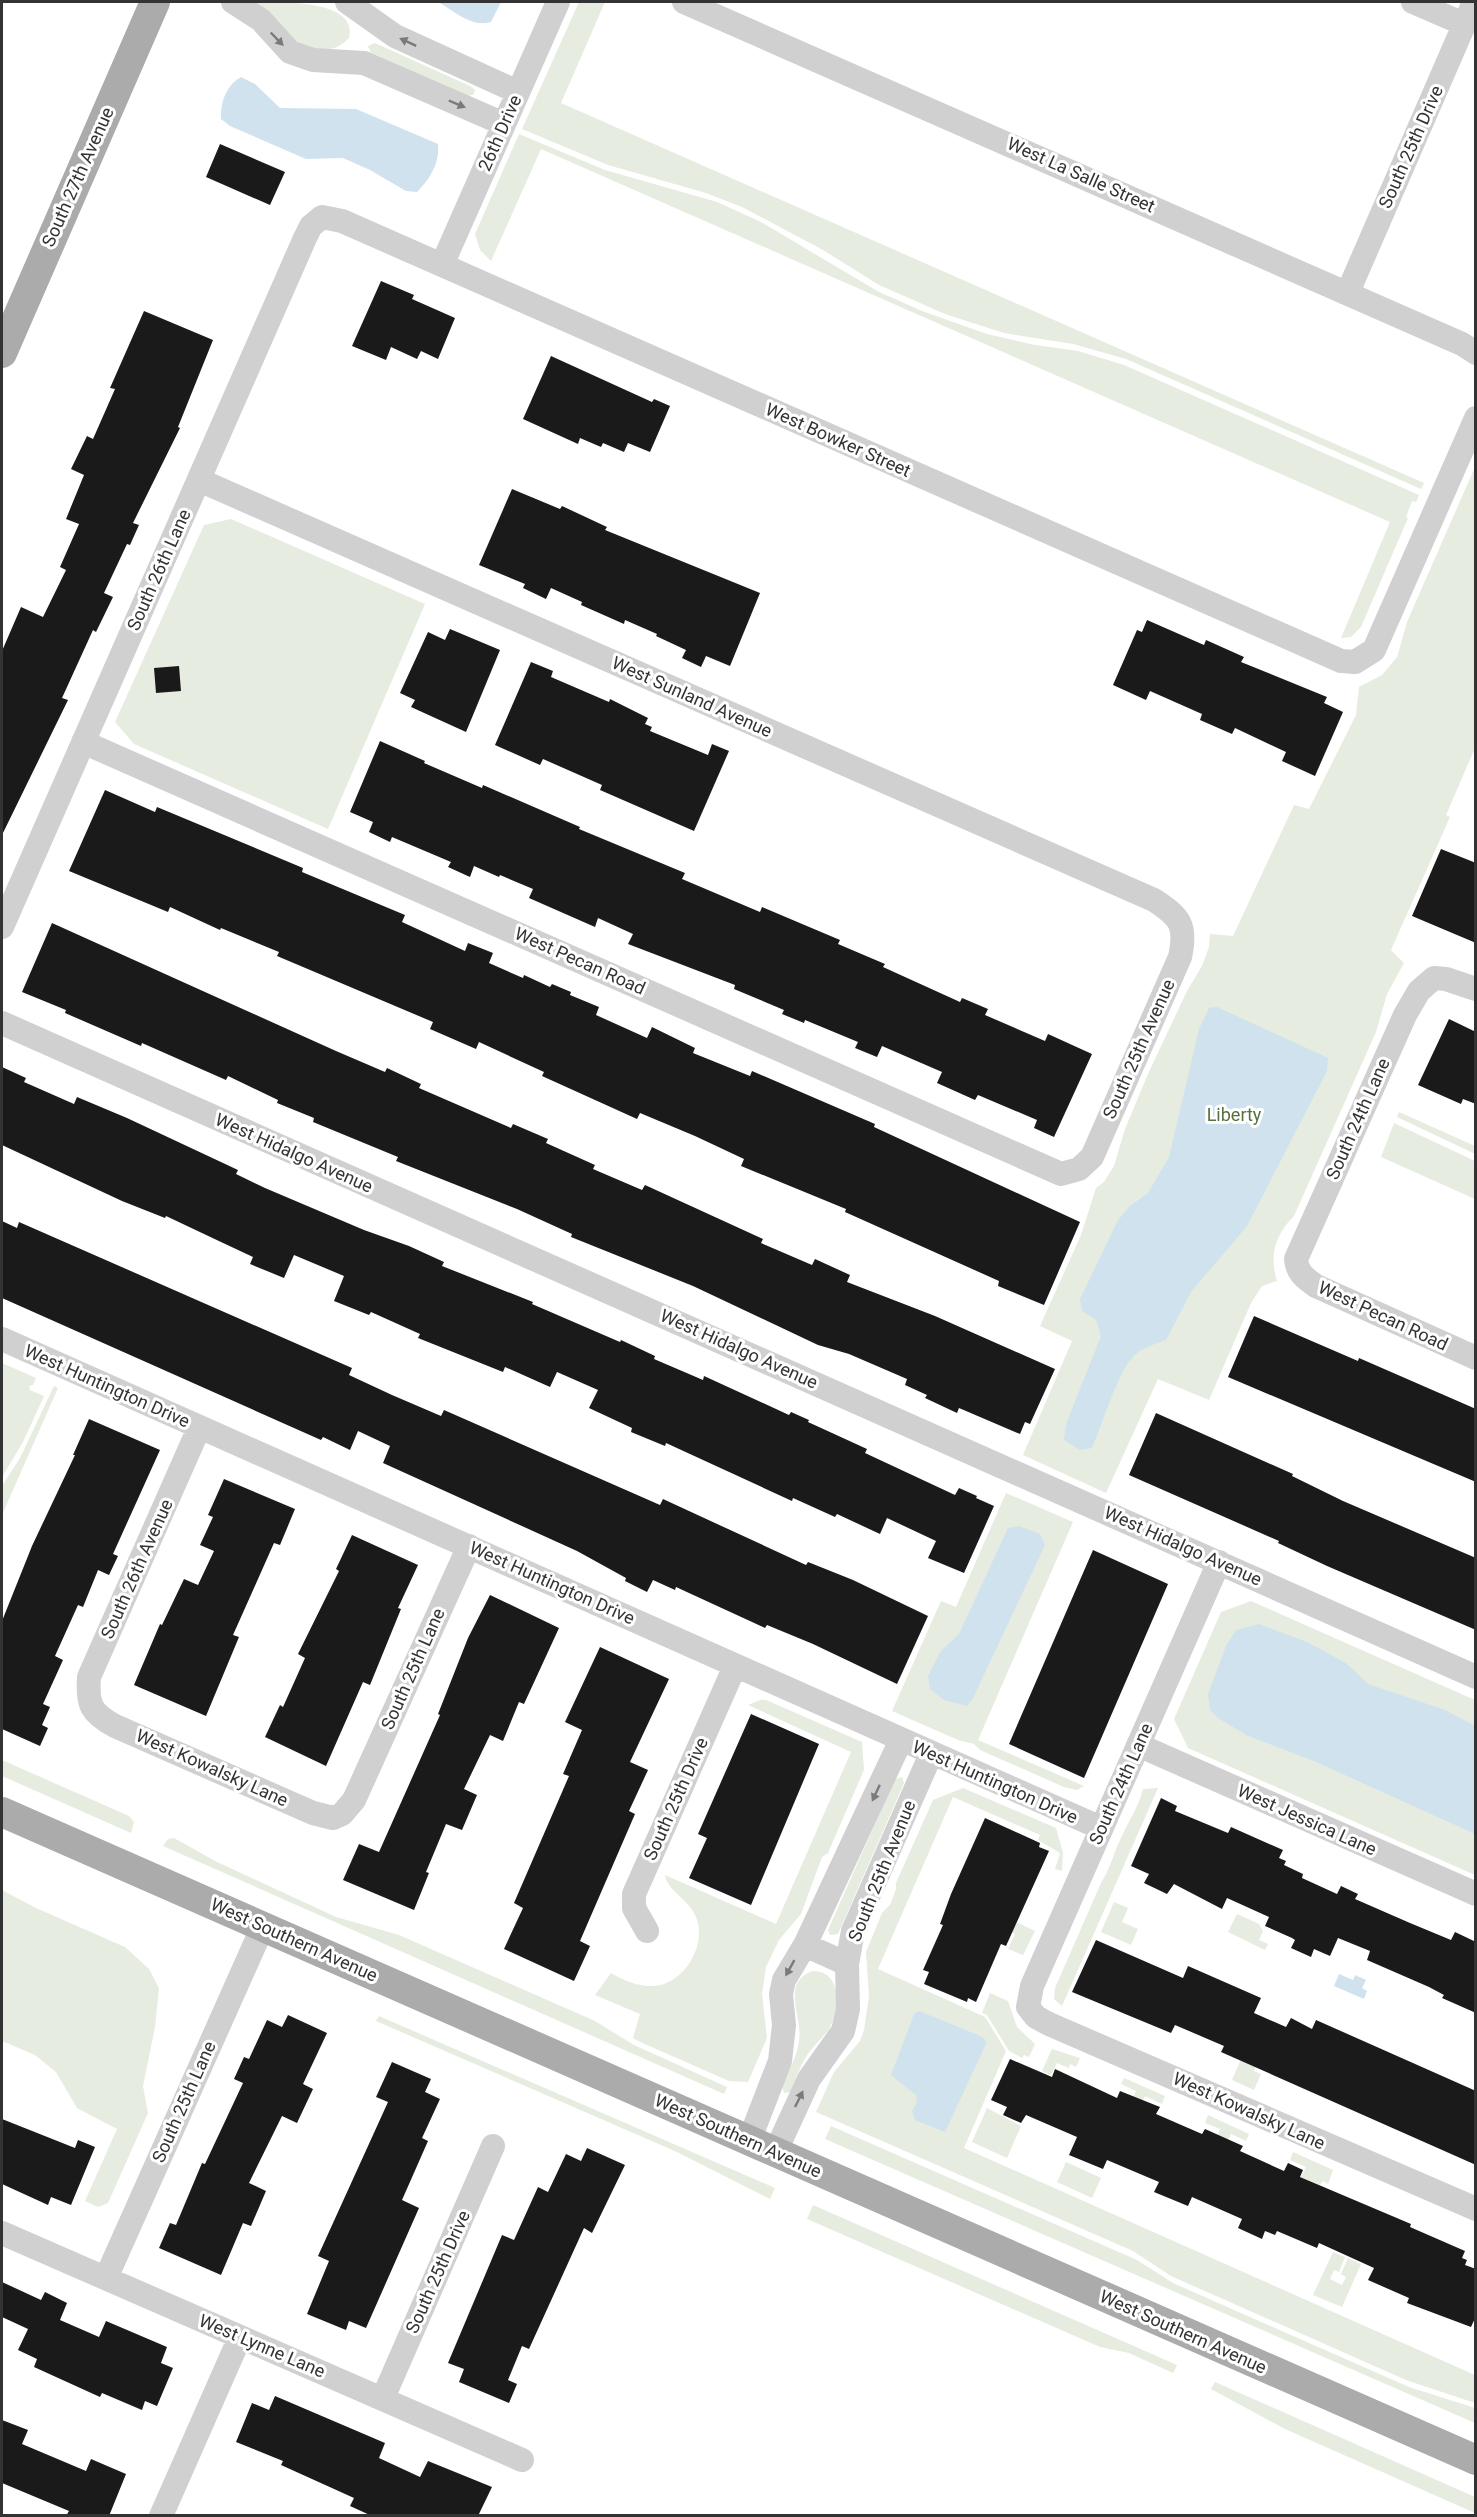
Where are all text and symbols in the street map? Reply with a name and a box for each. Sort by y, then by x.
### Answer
one-way arrow [270,31,284,45]
one-way arrow [399,37,416,46]
street label: South 25th Drive [1374,82,1447,211]
street label: 26th Drive [473,92,526,174]
one-way arrow [448,99,465,108]
street label: South 27th Avenue [37,104,118,250]
street label: West La Salle Street [1004,132,1158,217]
street label: West Bowker Street [762,398,914,481]
street label: South 26th Lane [122,506,195,634]
street label: West Sunland Avenue [609,652,776,741]
street label: West Pecan Road [512,922,649,999]
street label: South 25th Avenue [1098,976,1179,1122]
street label: South 24th Lane [1321,1055,1394,1183]
park label: Liberty [1207,1104,1262,1125]
street label: West Hidalgo Avenue [212,1108,376,1197]
street label: West Pecan Road [1315,1276,1451,1355]
street label: West Hidalgo Avenue [657,1304,821,1393]
street label: West Huntington Drive [21,1340,193,1431]
street label: South 26th Avenue [96,1496,177,1642]
street label: West Hidalgo Avenue [1101,1501,1265,1590]
street label: West Huntington Drive [466,1537,638,1628]
street label: South 25th Lane [376,1605,449,1733]
street label: South 24th Lane [1084,1720,1157,1848]
street label: West Kowalsky Lane [133,1725,292,1811]
street label: South 25th Drive [639,1734,712,1863]
street label: West Huntington Drive [909,1736,1081,1827]
street label: West Jessica Lane [1234,1779,1380,1860]
one-way arrow [872,1785,881,1802]
street label: South 25th Avenue [844,1797,919,1945]
street label: West Southern Avenue [207,1893,381,1986]
one-way arrow [786,1960,796,1977]
street label: South 25th Lane [147,2038,220,2166]
street label: West Kowalsky Lane [1170,2068,1329,2154]
street label: West Southern Avenue [651,2089,825,2182]
one-way arrow [794,2091,803,2108]
street label: South 25th Drive [401,2207,474,2336]
street label: West Southern Avenue [1096,2285,1270,2378]
street label: West Lynne Lane [196,2310,328,2382]

